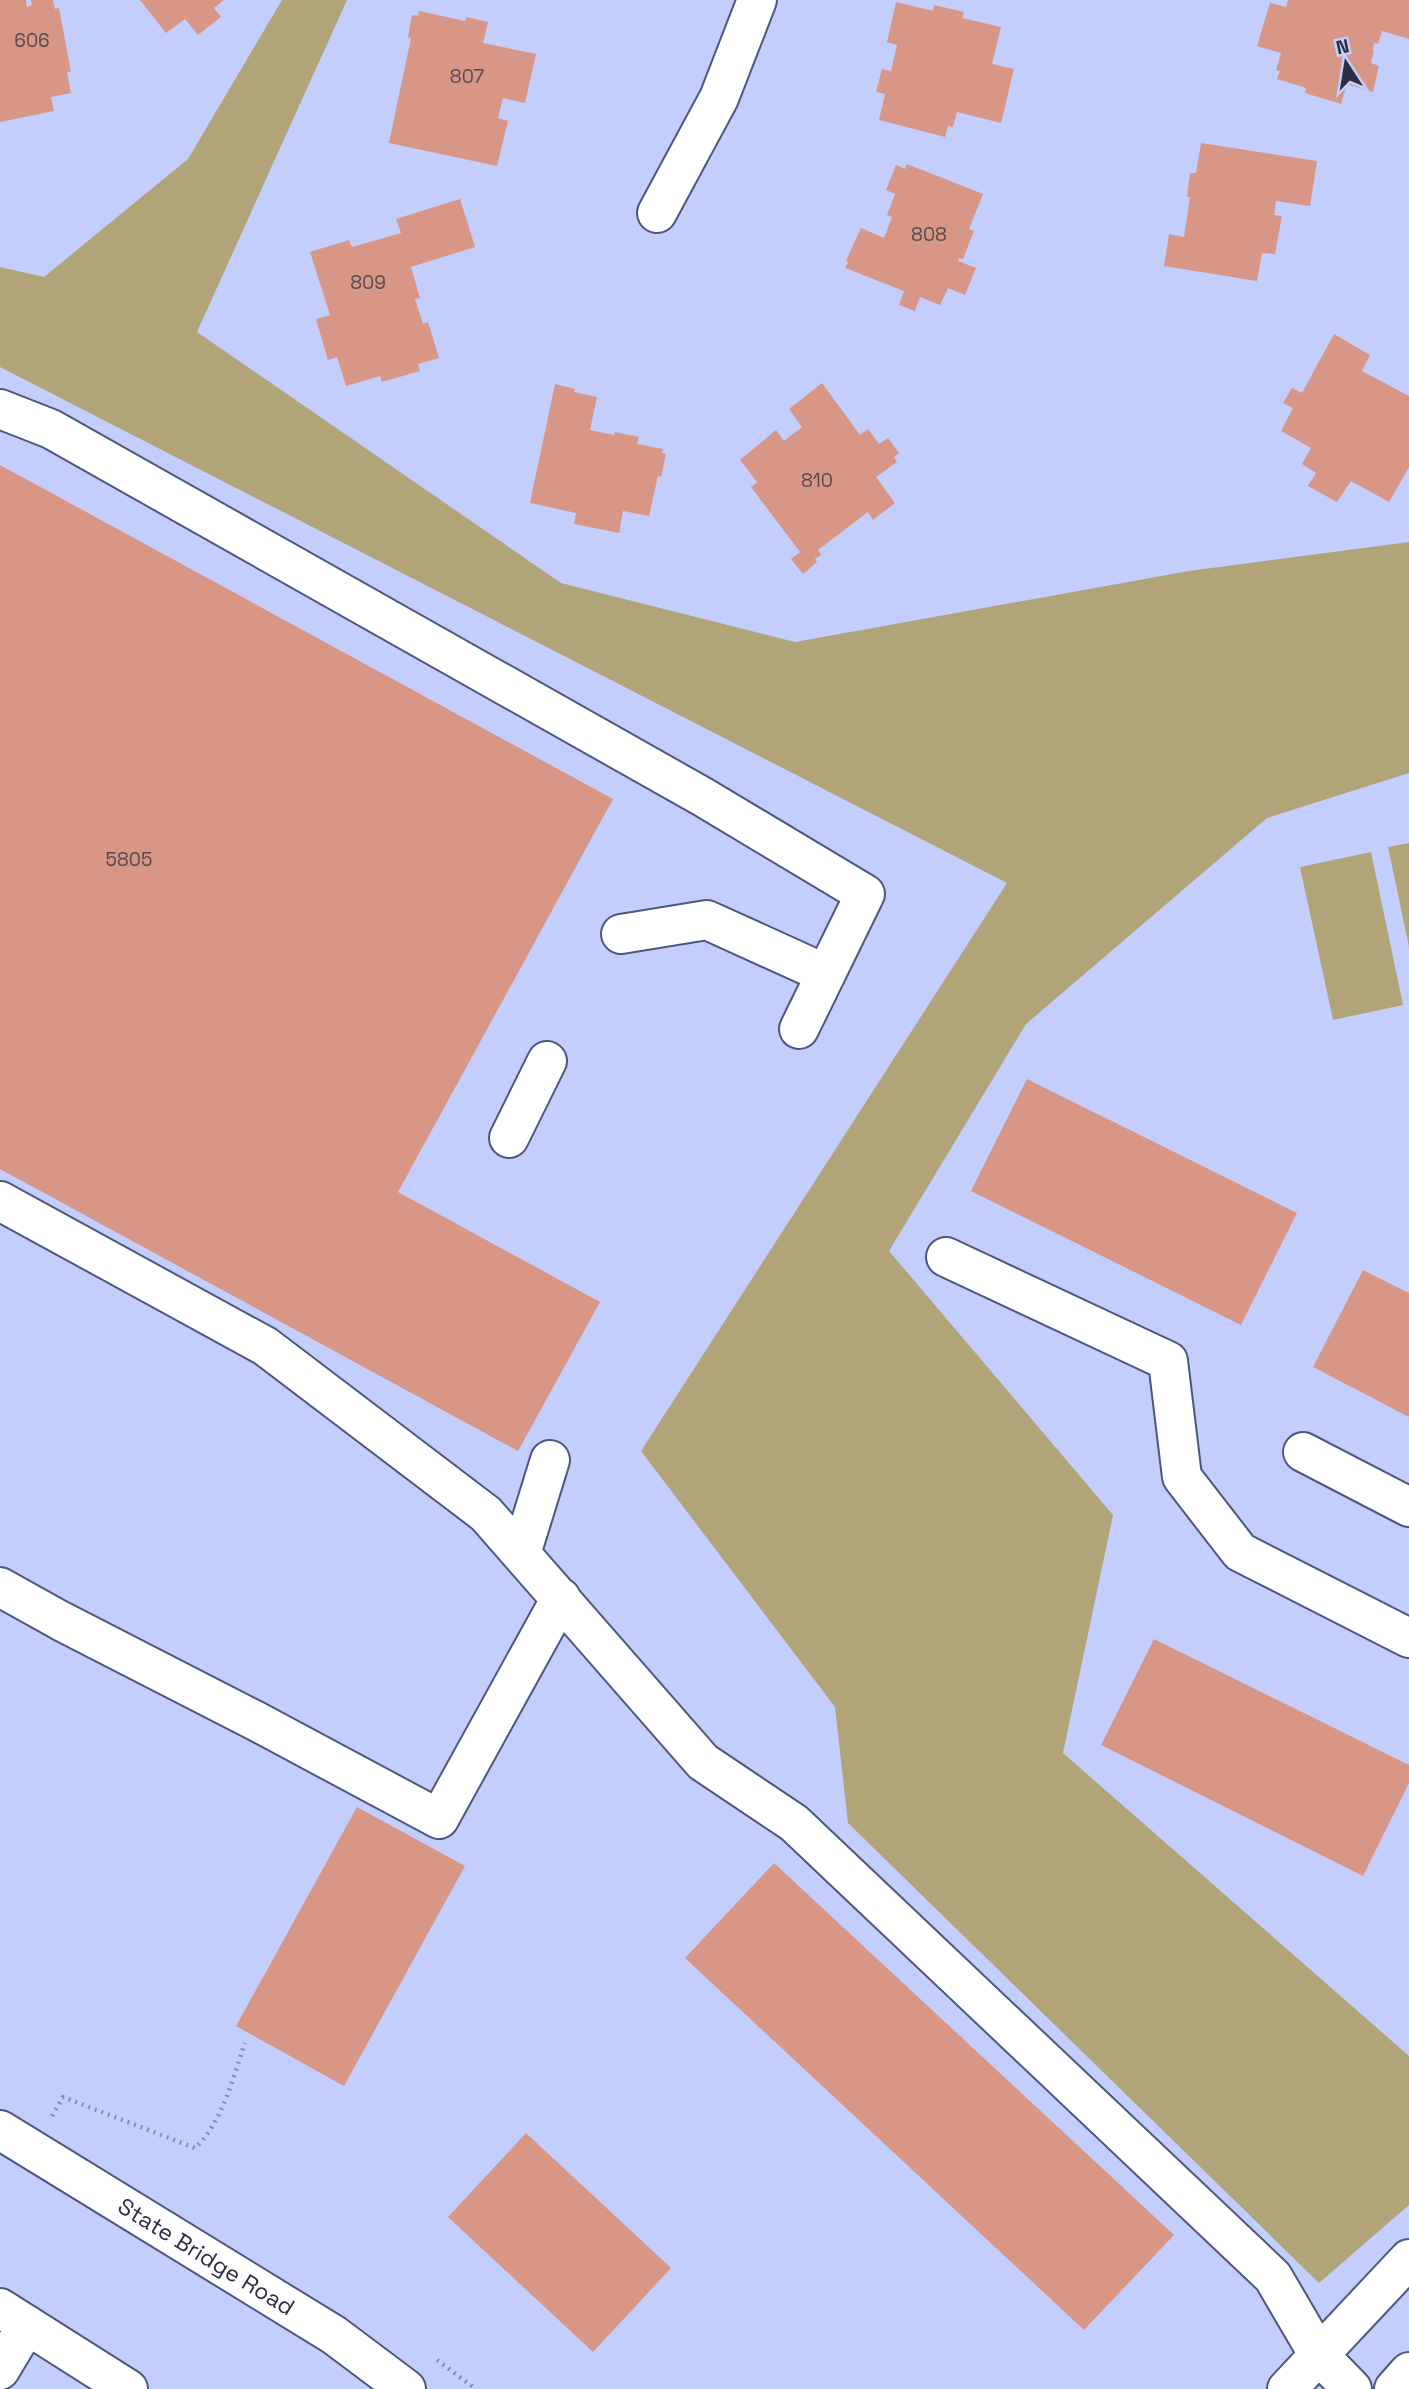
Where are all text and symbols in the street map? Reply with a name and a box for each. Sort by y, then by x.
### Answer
house number: 606 [14,28,50,53]
north arrow [1311,28,1381,98]
text: N [1334,33,1351,60]
house number: 807 [450,64,484,89]
house number: 808 [911,222,947,247]
house number: 809 [350,270,386,295]
house number: 810 [801,468,833,493]
house number: 5805 [106,847,152,872]
street label: State Bridge Road [112,2191,300,2322]

